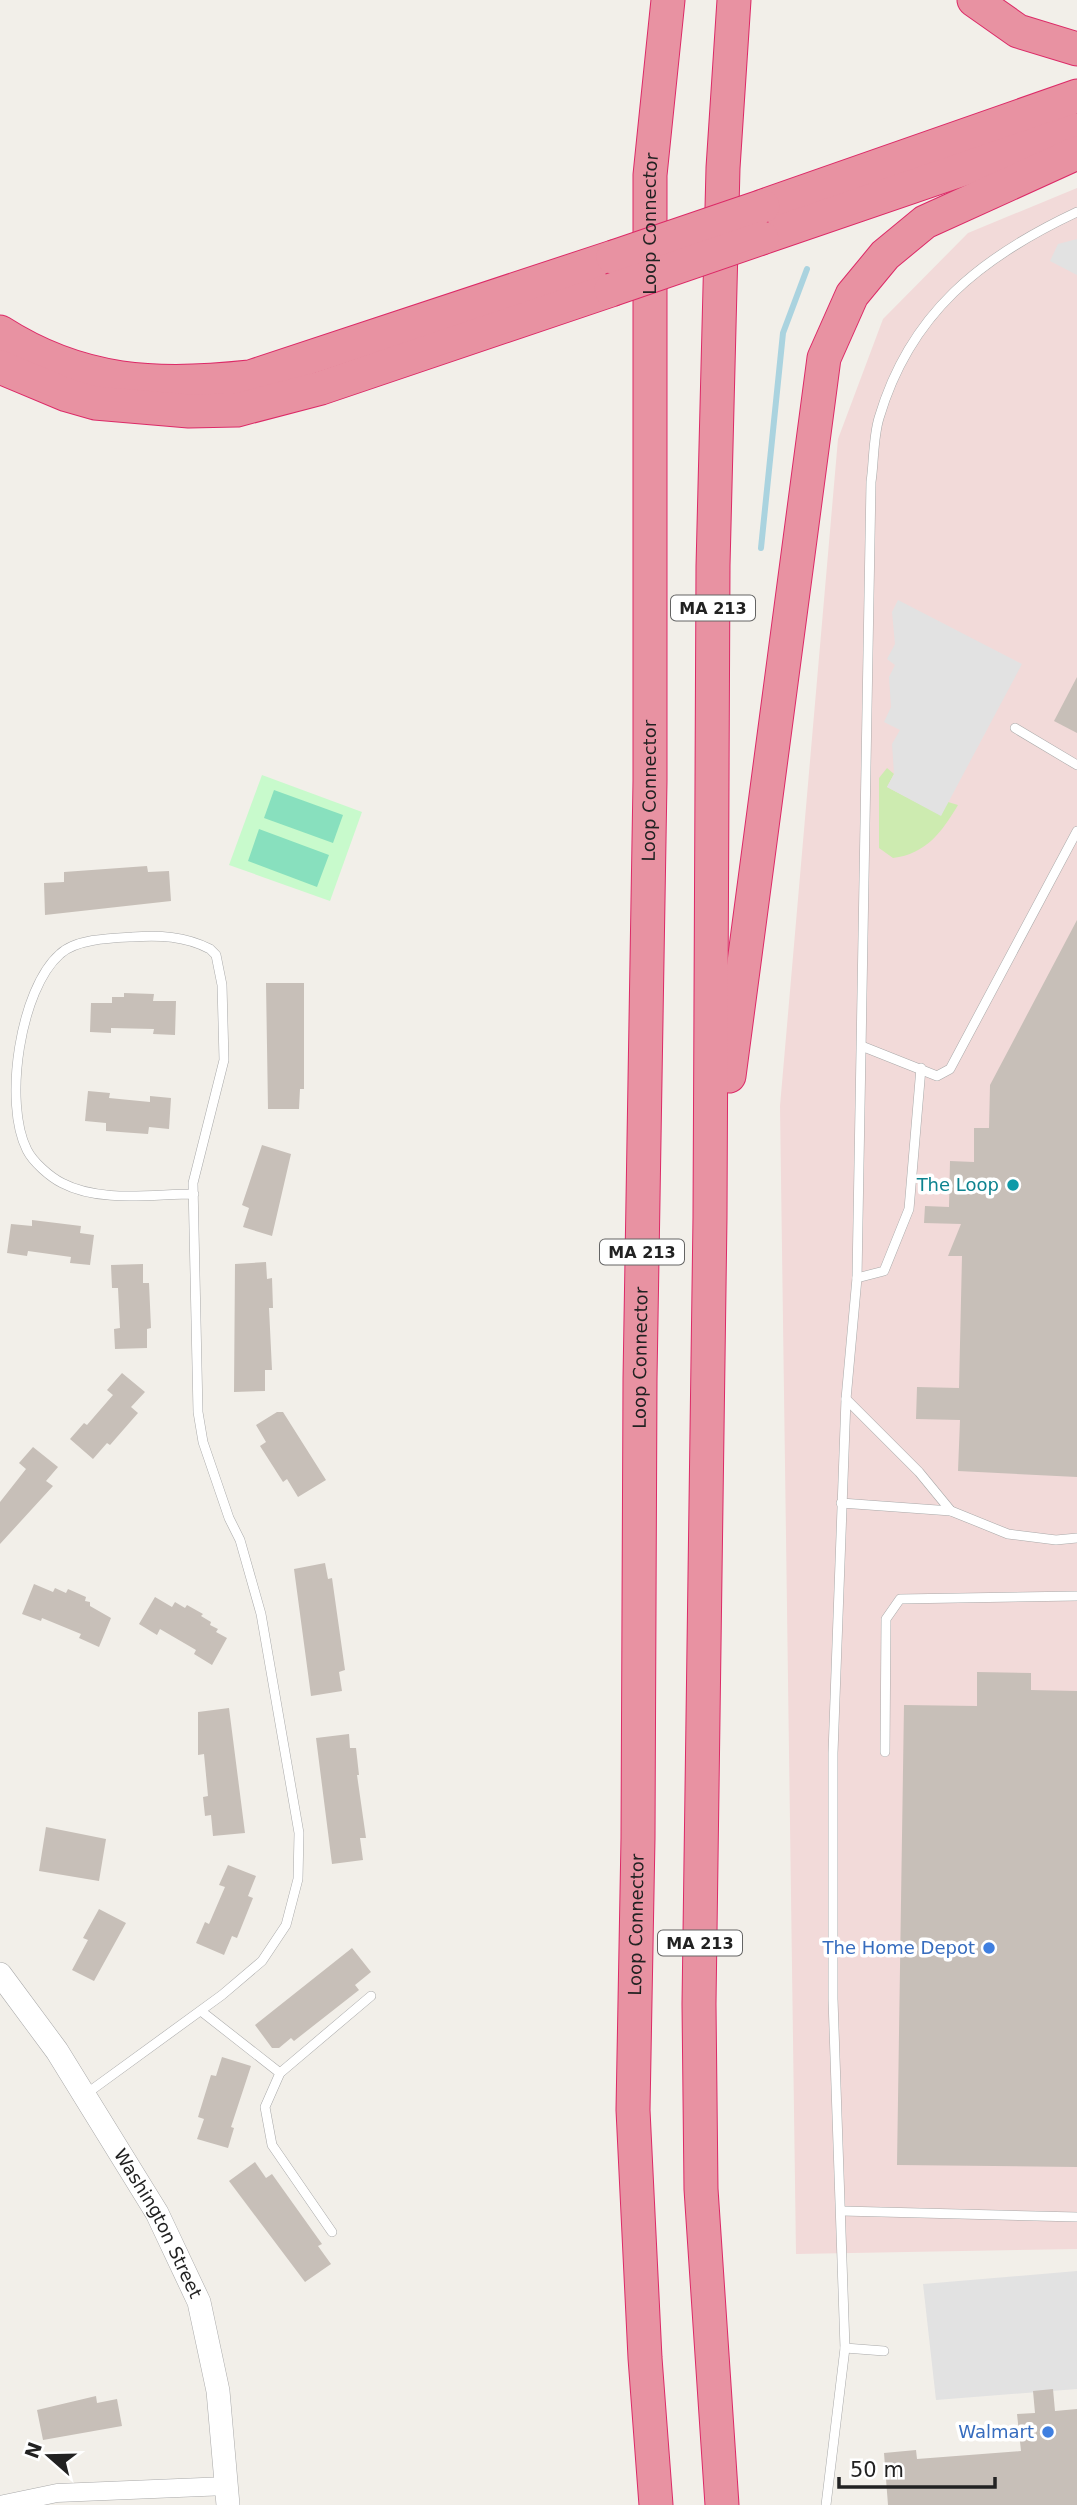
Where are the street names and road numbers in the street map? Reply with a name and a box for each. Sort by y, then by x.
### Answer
street label: Loop Connector [639,151,662,295]
road number: MA 213 [671,596,755,621]
street label: Loop Connector [638,719,660,862]
road number: MA 213 [600,1240,684,1264]
street label: Loop Connector [629,1286,652,1429]
street label: Loop Connector [624,1853,648,1996]
road number: MA 213 [658,1930,742,1955]
street label: Washington Street [110,2145,207,2301]

